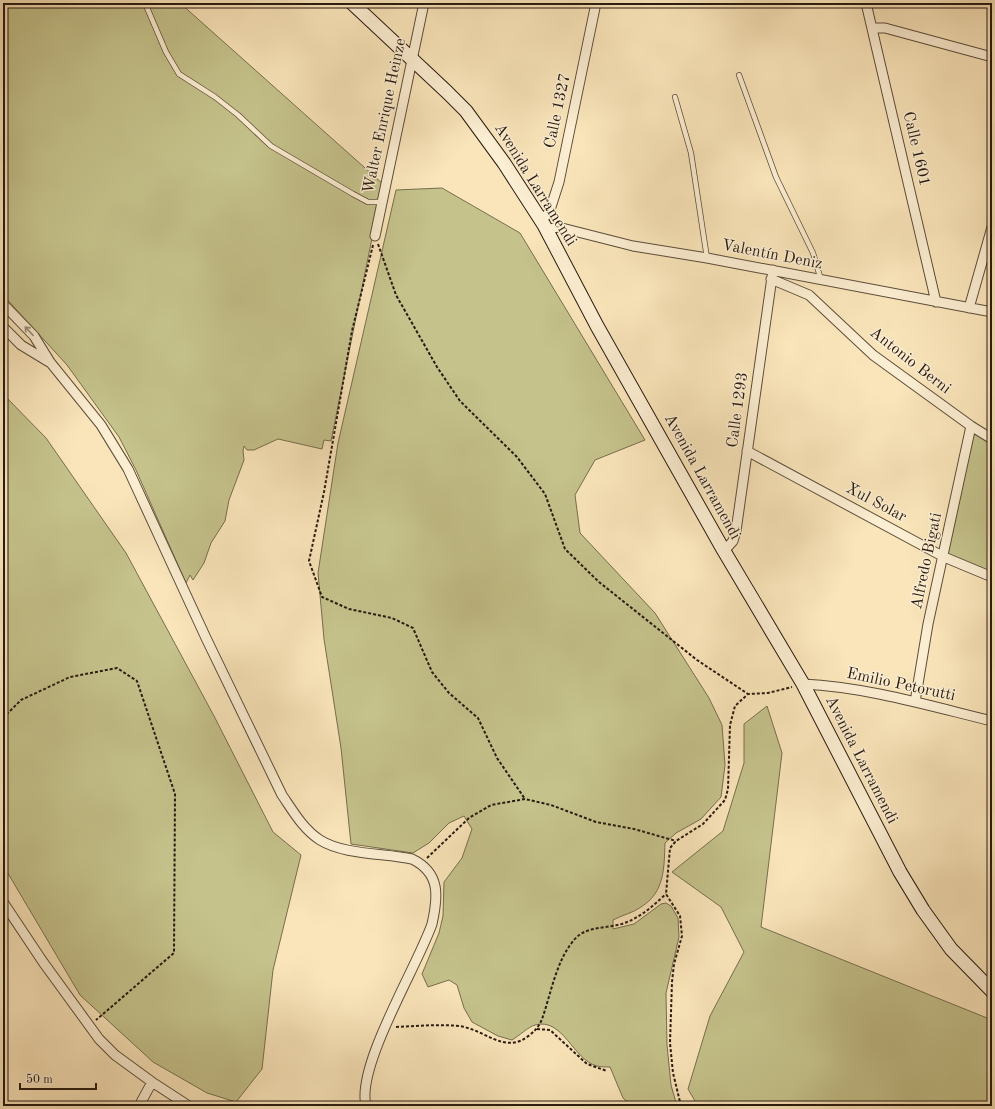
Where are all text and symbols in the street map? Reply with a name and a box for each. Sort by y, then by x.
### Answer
street label: Walter Enrique Heinze [361,37,409,195]
street label: Calle 1327 [542,72,574,150]
street label: Calle 1601 [900,110,932,188]
street label: Avenida Larramendi [491,121,579,249]
street label: Valentín Deniz [720,237,824,273]
street label: Antonio Berni [867,325,953,397]
one-way arrow [24,326,34,336]
street label: Calle 1293 [725,371,751,449]
street label: Avenida Larramendi [661,411,743,543]
street label: Xul Solar [843,480,909,526]
street label: Alfredo Bigati [909,511,945,611]
street label: Emilio Petorutti [845,666,957,704]
street label: Avenida Larramendi [822,694,900,826]
scale bar [20,1065,96,1091]
text: 50 m [26,1073,53,1086]

